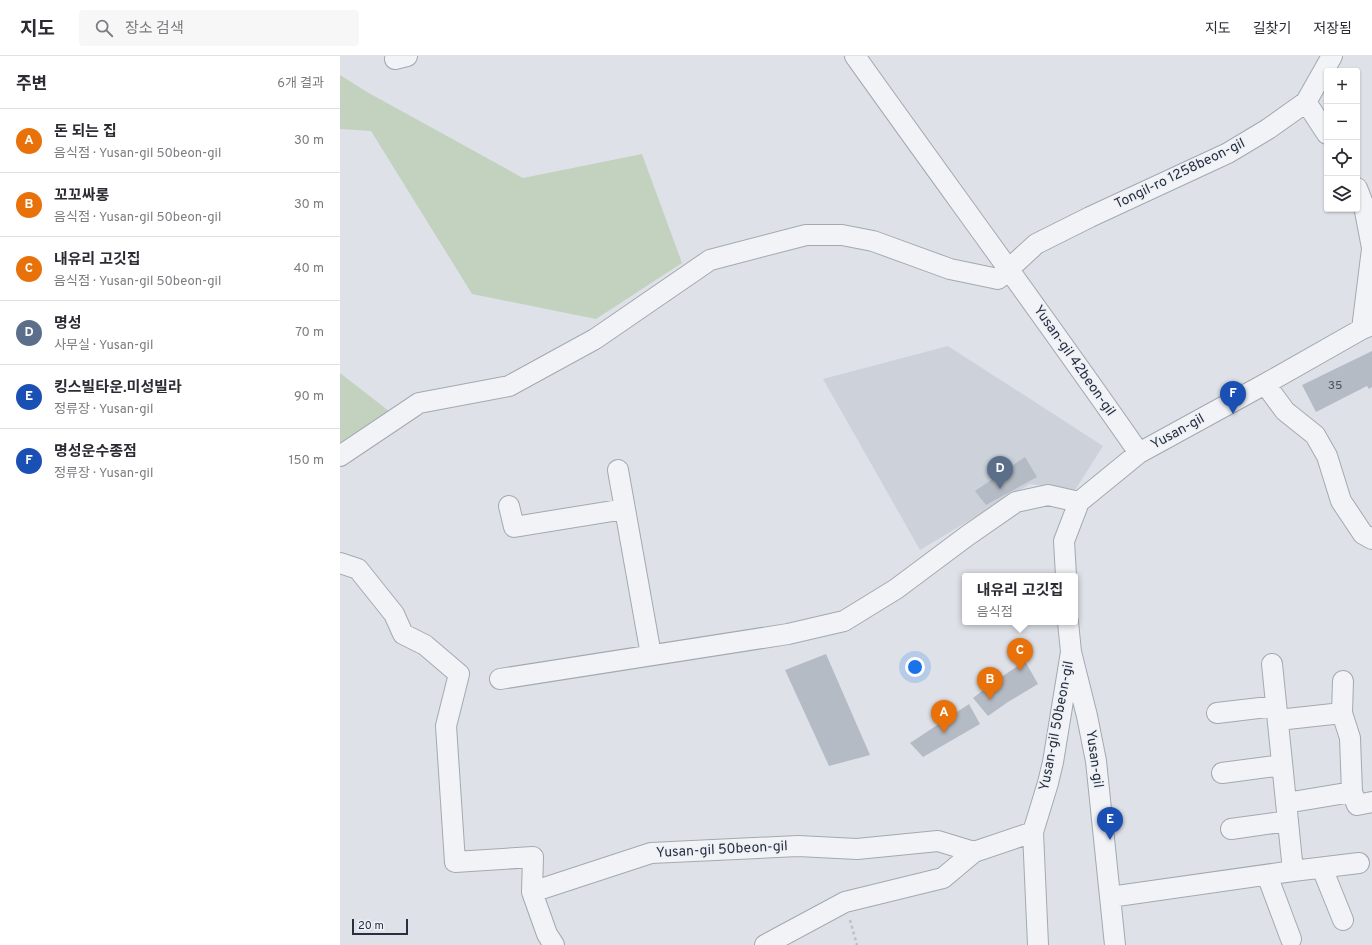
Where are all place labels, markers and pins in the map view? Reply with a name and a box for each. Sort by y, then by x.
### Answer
pin: F [1220,381,1246,414]
pin: D [987,456,1013,489]
pin: C [1007,638,1033,671]
pin: B [977,667,1003,700]
pin: A [931,700,957,733]
pin: E [1097,807,1123,840]

